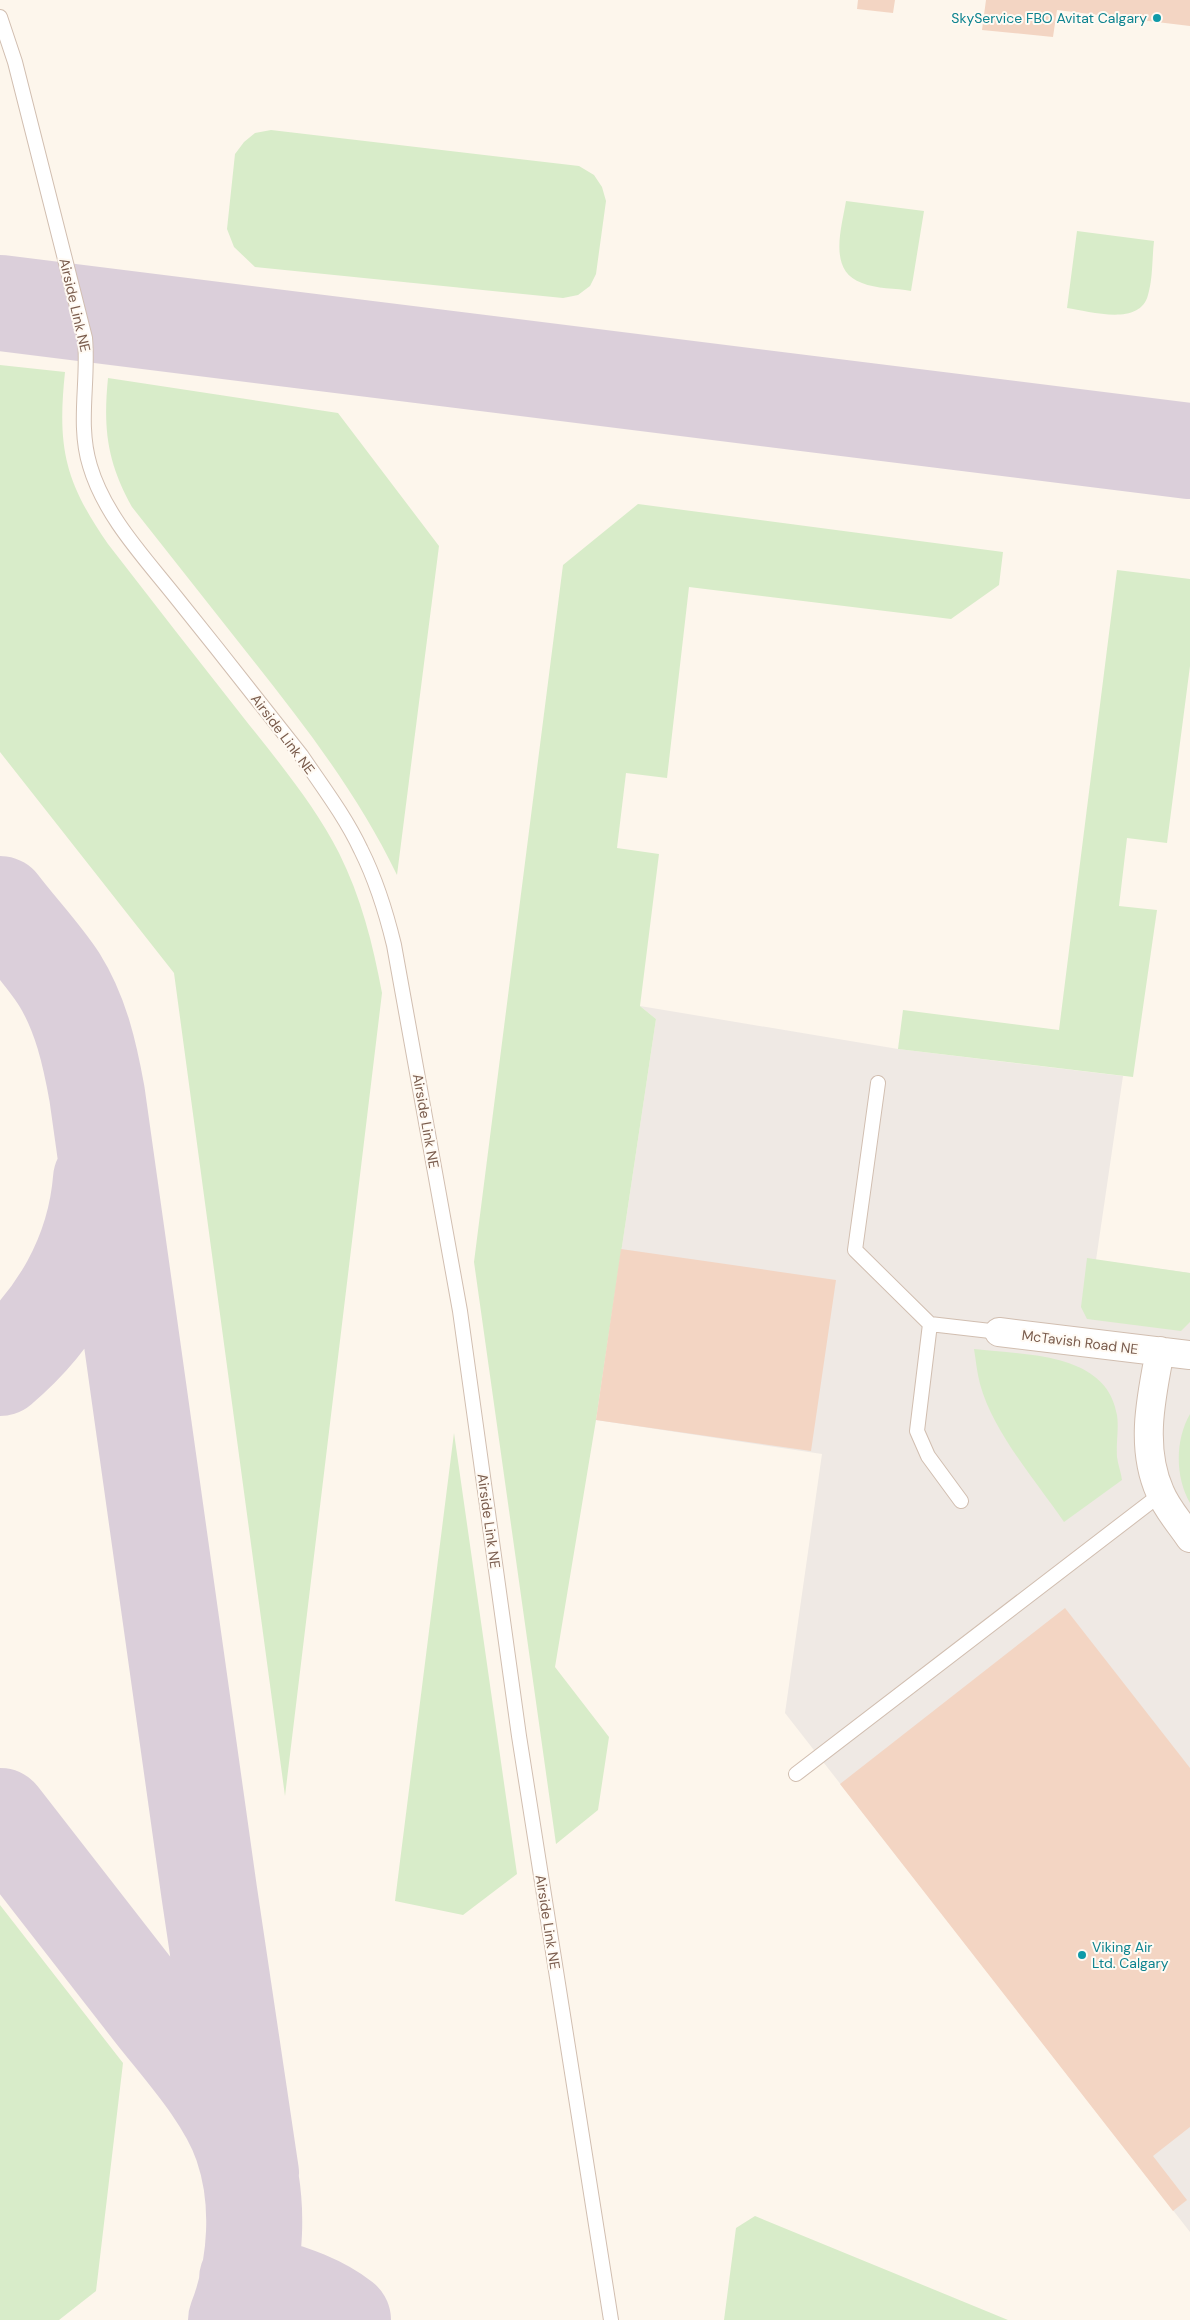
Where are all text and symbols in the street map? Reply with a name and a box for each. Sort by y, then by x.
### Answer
place label: SkyService FBO Avitat Calgary [951,9,1147,27]
marker: SkyService FBO Avitat Calgary [1151,12,1163,24]
street label: Airside Link NE [55,256,95,354]
street label: Airside Link NE [247,690,319,778]
street label: Airside Link NE [409,1072,443,1170]
street label: McTavish Road NE [1021,1326,1139,1358]
street label: Airside Link NE [473,1472,505,1570]
street label: Airside Link NE [532,1873,564,1971]
place label: Viking Air Ltd. Calgary [1092,1938,1169,1972]
marker: Viking Air Ltd. Calgary [1076,1949,1088,1961]

